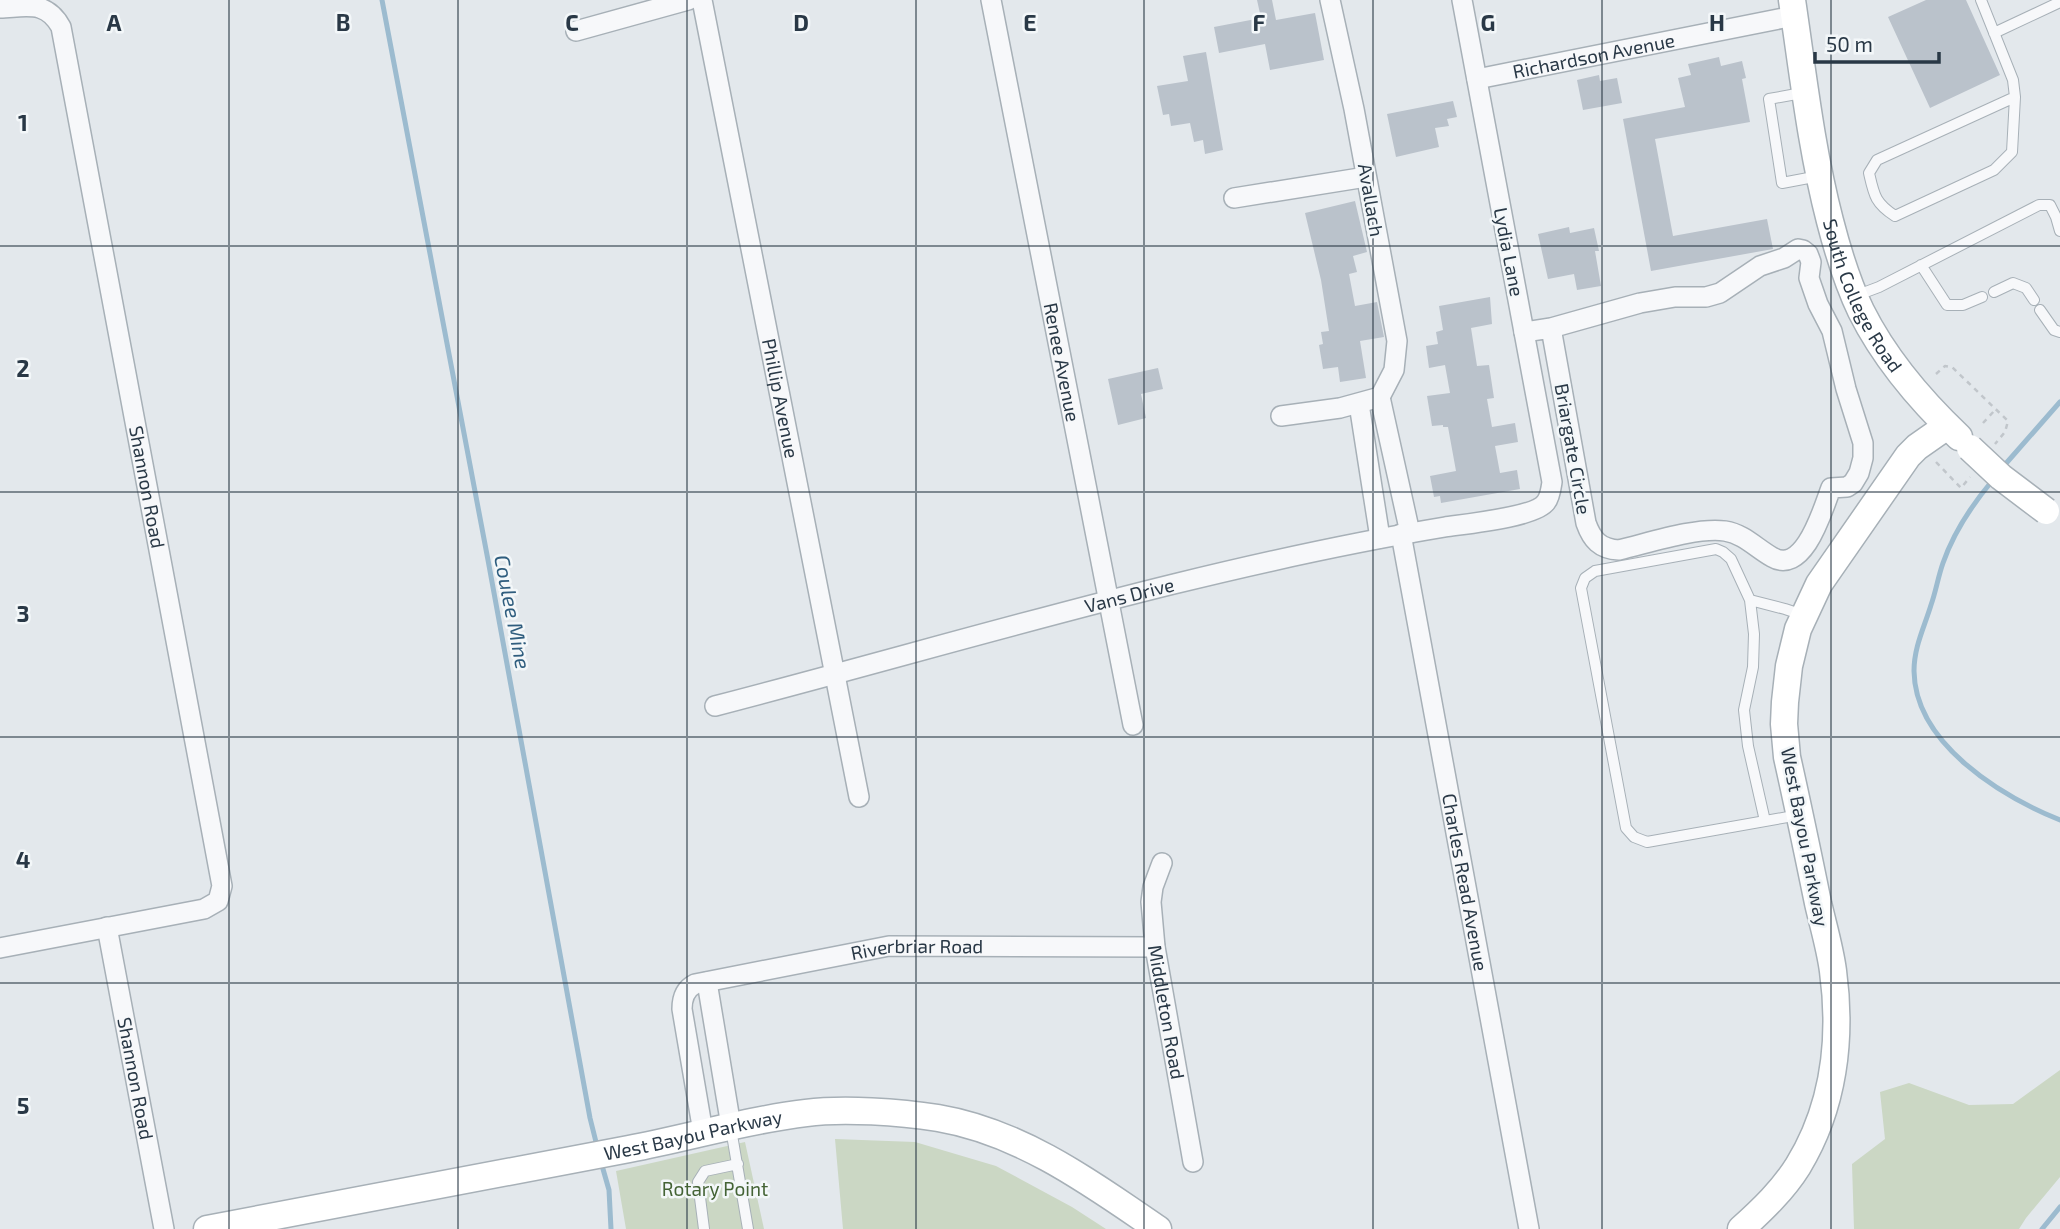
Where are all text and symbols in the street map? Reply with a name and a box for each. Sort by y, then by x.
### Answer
text: A [106,8,122,36]
text: B [336,8,350,36]
text: C [565,8,579,36]
text: D [793,8,809,36]
text: E [1023,8,1037,36]
text: F [1253,8,1266,36]
text: G [1481,8,1495,36]
text: H [1709,8,1725,36]
scale bar [1815,21,1939,65]
street label: Richardson Avenue [1511,28,1677,83]
text: 50 m [1826,31,1873,56]
text: 1 [18,108,28,136]
street label: Avallach [1354,162,1389,238]
street label: Lydia Lane [1490,205,1529,298]
street label: South College Road [1819,216,1908,376]
street label: Renee Avenue [1040,301,1085,424]
street label: Phillip Avenue [758,336,804,460]
text: 2 [16,354,30,382]
street label: Briargate Circle [1551,382,1596,516]
street label: Shannon Road [125,424,170,550]
water label: Coulee Mine [490,552,537,671]
street label: Vans Drive [1082,572,1176,617]
text: 3 [16,599,30,627]
street label: West Bayou Parkway [1777,745,1834,928]
street label: Charles Read Avenue [1438,791,1493,973]
text: 4 [16,845,30,873]
street label: Riverbriar Road [849,934,983,964]
street label: Middleton Road [1144,943,1190,1081]
street label: Shannon Road [113,1015,159,1141]
text: 5 [17,1091,29,1119]
street label: West Bayou Parkway [602,1105,784,1164]
park label: Rotary Point [662,1177,768,1200]

